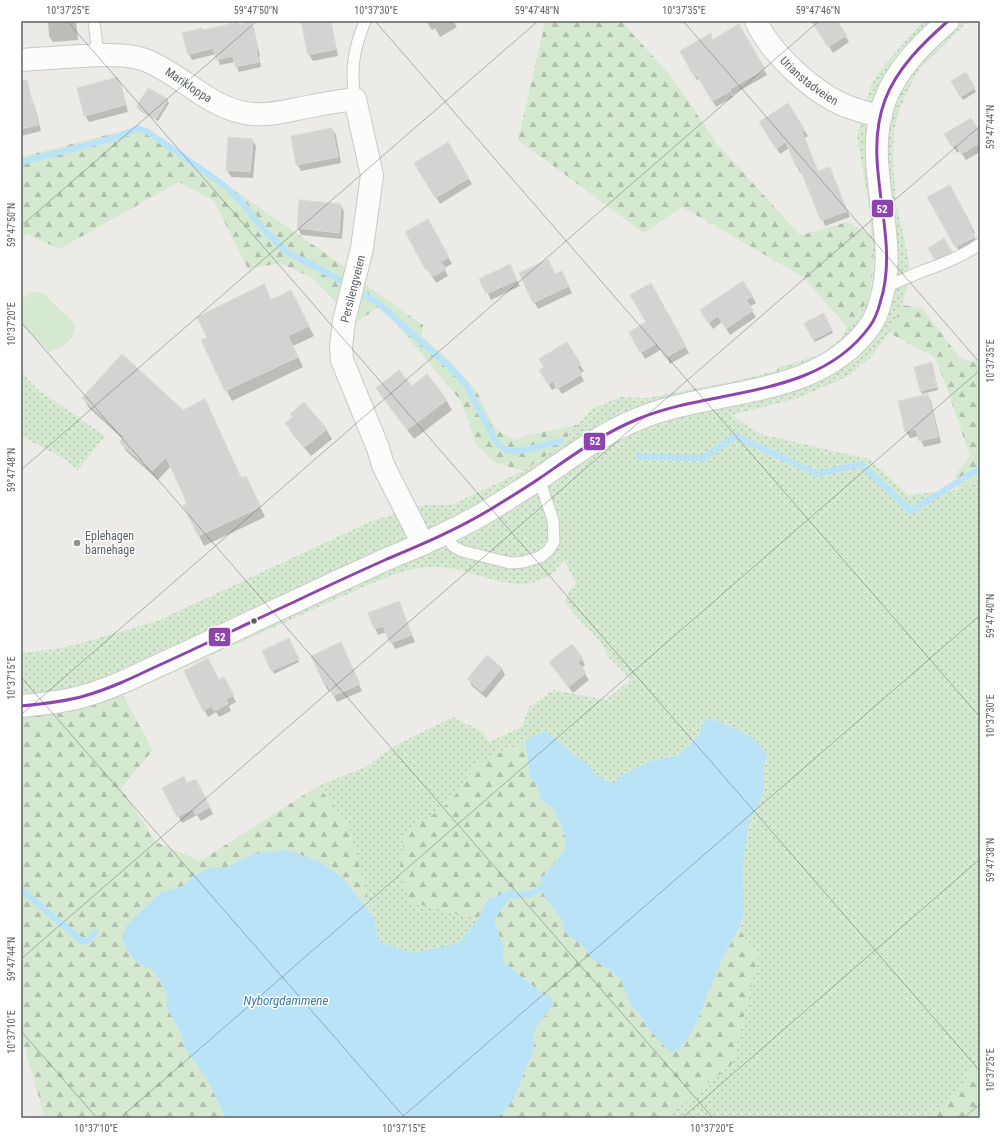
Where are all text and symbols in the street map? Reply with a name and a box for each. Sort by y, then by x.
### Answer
text: 10°37'25"E [46,5,90,16]
text: 59°47'50"N [234,5,278,16]
text: 10°37'30"E [354,5,398,16]
text: 59°47'48"N [515,5,559,16]
text: 10°37'35"E [662,5,706,16]
text: 59°47'46"N [796,5,840,16]
street label: Urianstadveien [777,54,841,108]
street label: Marikloppa [163,65,215,106]
text: 59°47'44"N [985,105,996,149]
line badge: 52 [871,199,894,218]
text: 59°47'50"N [6,203,17,247]
text: 52 [876,203,888,216]
street label: Persilengveien [338,254,368,324]
text: 10°37'20"E [6,302,17,346]
text: 10°37'35"E [985,339,996,383]
line badge: 52 [583,432,606,451]
text: 52 [589,435,601,448]
text: 59°47'48"N [6,448,17,492]
place label: Eplehagen barnehage [85,529,135,557]
marker: Eplehagen barnehage [72,538,82,548]
text: 59°47'40"N [985,594,996,638]
unlabelled marker [249,616,259,626]
line badge: 52 [208,627,231,647]
text: 52 [214,631,226,644]
text: 10°37'15"E [6,656,17,700]
text: 10°37'30"E [985,694,996,738]
text: 59°47'38"N [985,838,996,882]
text: 59°47'44"N [6,937,17,981]
water label: Nyborgdammene [244,993,328,1008]
text: 10°37'10"E [6,1010,17,1054]
text: 10°37'25"E [985,1048,996,1092]
text: 10°37'10"E [74,1123,118,1134]
text: 10°37'15"E [382,1123,426,1134]
text: 10°37'20"E [690,1123,734,1134]

